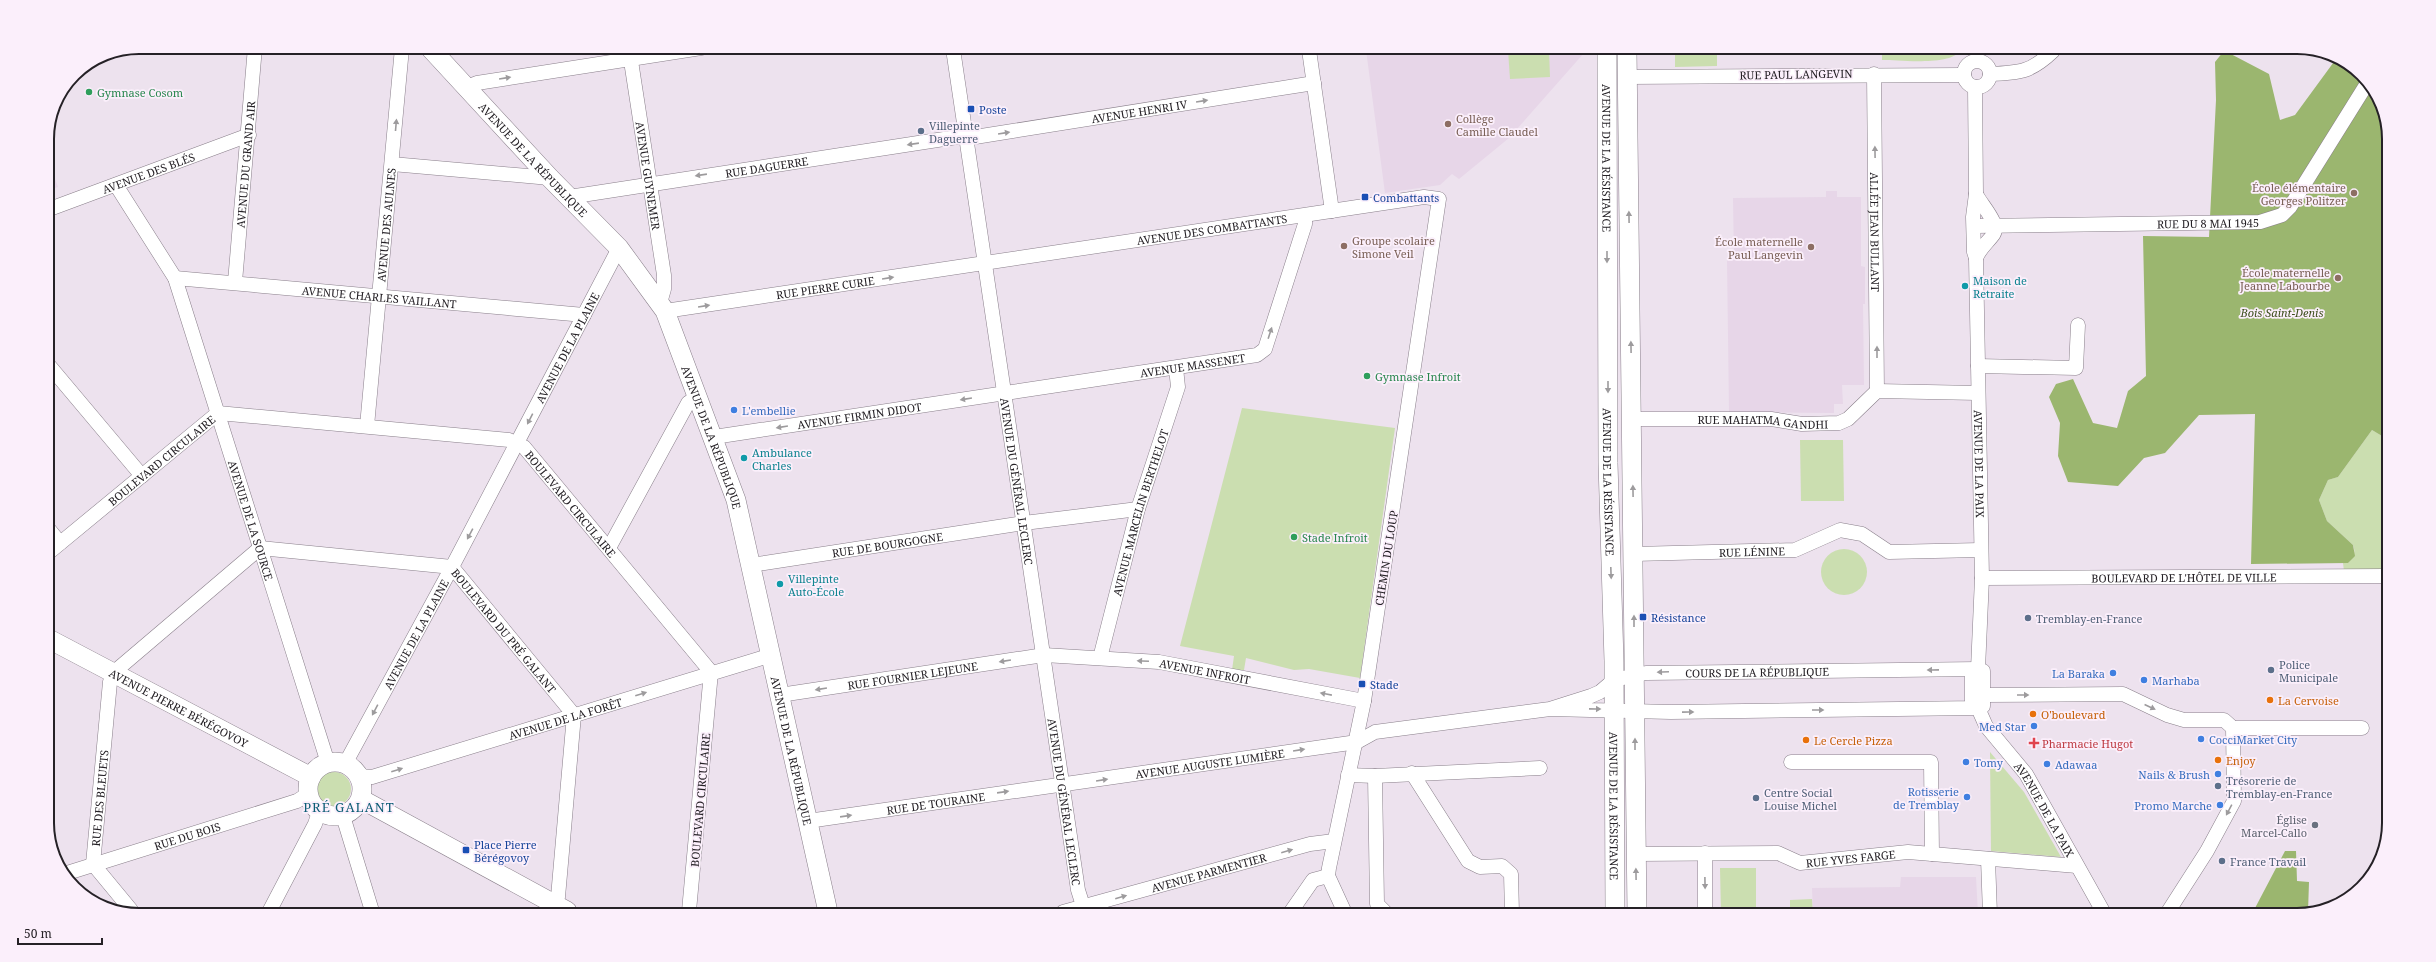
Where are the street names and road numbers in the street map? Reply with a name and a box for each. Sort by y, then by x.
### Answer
street label: RUE PAUL LANGEVIN [1739,66,1853,82]
street label: AVENUE DE LA RÉSISTANCE [1600,84,1615,232]
street label: AVENUE HENRI IV [1090,96,1189,126]
street label: AVENUE DE LA RÉPUBLIQUE [476,99,591,220]
street label: AVENUE DU GRAND AIR [232,100,258,228]
street label: AVENUE GUYNEMER [633,120,665,232]
street label: AVENUE DES BLÉS [100,148,197,196]
street label: RUE DAGUERRE [724,153,809,180]
street label: AVENUE DES AULNES [373,167,398,283]
street label: ALLÉE JEAN BULLANT [1867,172,1884,292]
street label: AVENUE DES COMBATTANTS [1136,210,1288,248]
street label: RUE DU 8 MAI 1945 [2157,215,2259,231]
street label: RUE PIERRE CURIE [775,272,876,302]
street label: AVENUE CHARLES VAILLANT [301,282,457,311]
street label: AVENUE DE LA PLAINE [532,289,602,405]
street label: AVENUE MASSENET [1139,349,1246,380]
street label: AVENUE DE LA RÉPUBLIQUE [679,363,745,510]
street label: AVENUE DU GÉNÉRAL LECLERC [997,397,1037,566]
street label: AVENUE FIRMIN DIDOT [796,398,923,432]
street label: AVENUE DE LA RÉSISTANCE [1600,408,1618,556]
street label: AVENUE DE LA PAIX [1971,410,1988,518]
street label: BOULEVARD CIRCULAIRE [105,411,218,508]
street label: RUE MAHATMA GANDHI [1697,412,1828,432]
street label: AVENUE MARCELIN BERTHELOT [1109,427,1171,597]
street label: BOULEVARD CIRCULAIRE [522,447,620,560]
street label: AVENUE DE LA SOURCE [225,458,277,582]
street label: CHEMIN DU LOUP [1371,509,1401,607]
street label: RUE DE BOURGOGNE [831,528,944,560]
street label: RUE LÉNINE [1719,543,1785,559]
street label: BOULEVARD DU PRÉ GALANT [449,565,560,696]
street label: BOULEVARD DE L'HÔTEL DE VILLE [2091,569,2277,585]
street label: AVENUE DE LA PLAINE [380,576,452,692]
street label: AVENUE INFROIT [1158,655,1252,687]
street label: RUE FOURNIER LEJEUNE [846,658,979,692]
street label: COURS DE LA RÉPUBLIQUE [1685,663,1829,680]
street label: AVENUE PIERRE BÉRÉGOVOY [107,665,251,750]
street label: AVENUE DE LA RÉPUBLIQUE [768,675,816,827]
street label: AVENUE DE LA FORÊT [507,694,624,742]
street label: AVENUE DU GÉNÉRAL LECLERC [1045,717,1085,886]
street label: BOULEVARD CIRCULAIRE [687,732,713,868]
street label: AVENUE DE LA RÉSISTANCE [1607,732,1622,880]
street label: AVENUE AUGUSTE LUMIÈRE [1134,745,1286,781]
street label: RUE DES BLEUETS [87,749,111,847]
street label: AVENUE DE LA PAIX [2011,758,2079,860]
street label: RUE DE TOURAINE [885,788,986,817]
street label: RUE DU BOIS [152,818,222,853]
street label: RUE YVES FARGE [1805,846,1896,870]
street label: AVENUE PARMENTIER [1149,849,1269,895]

